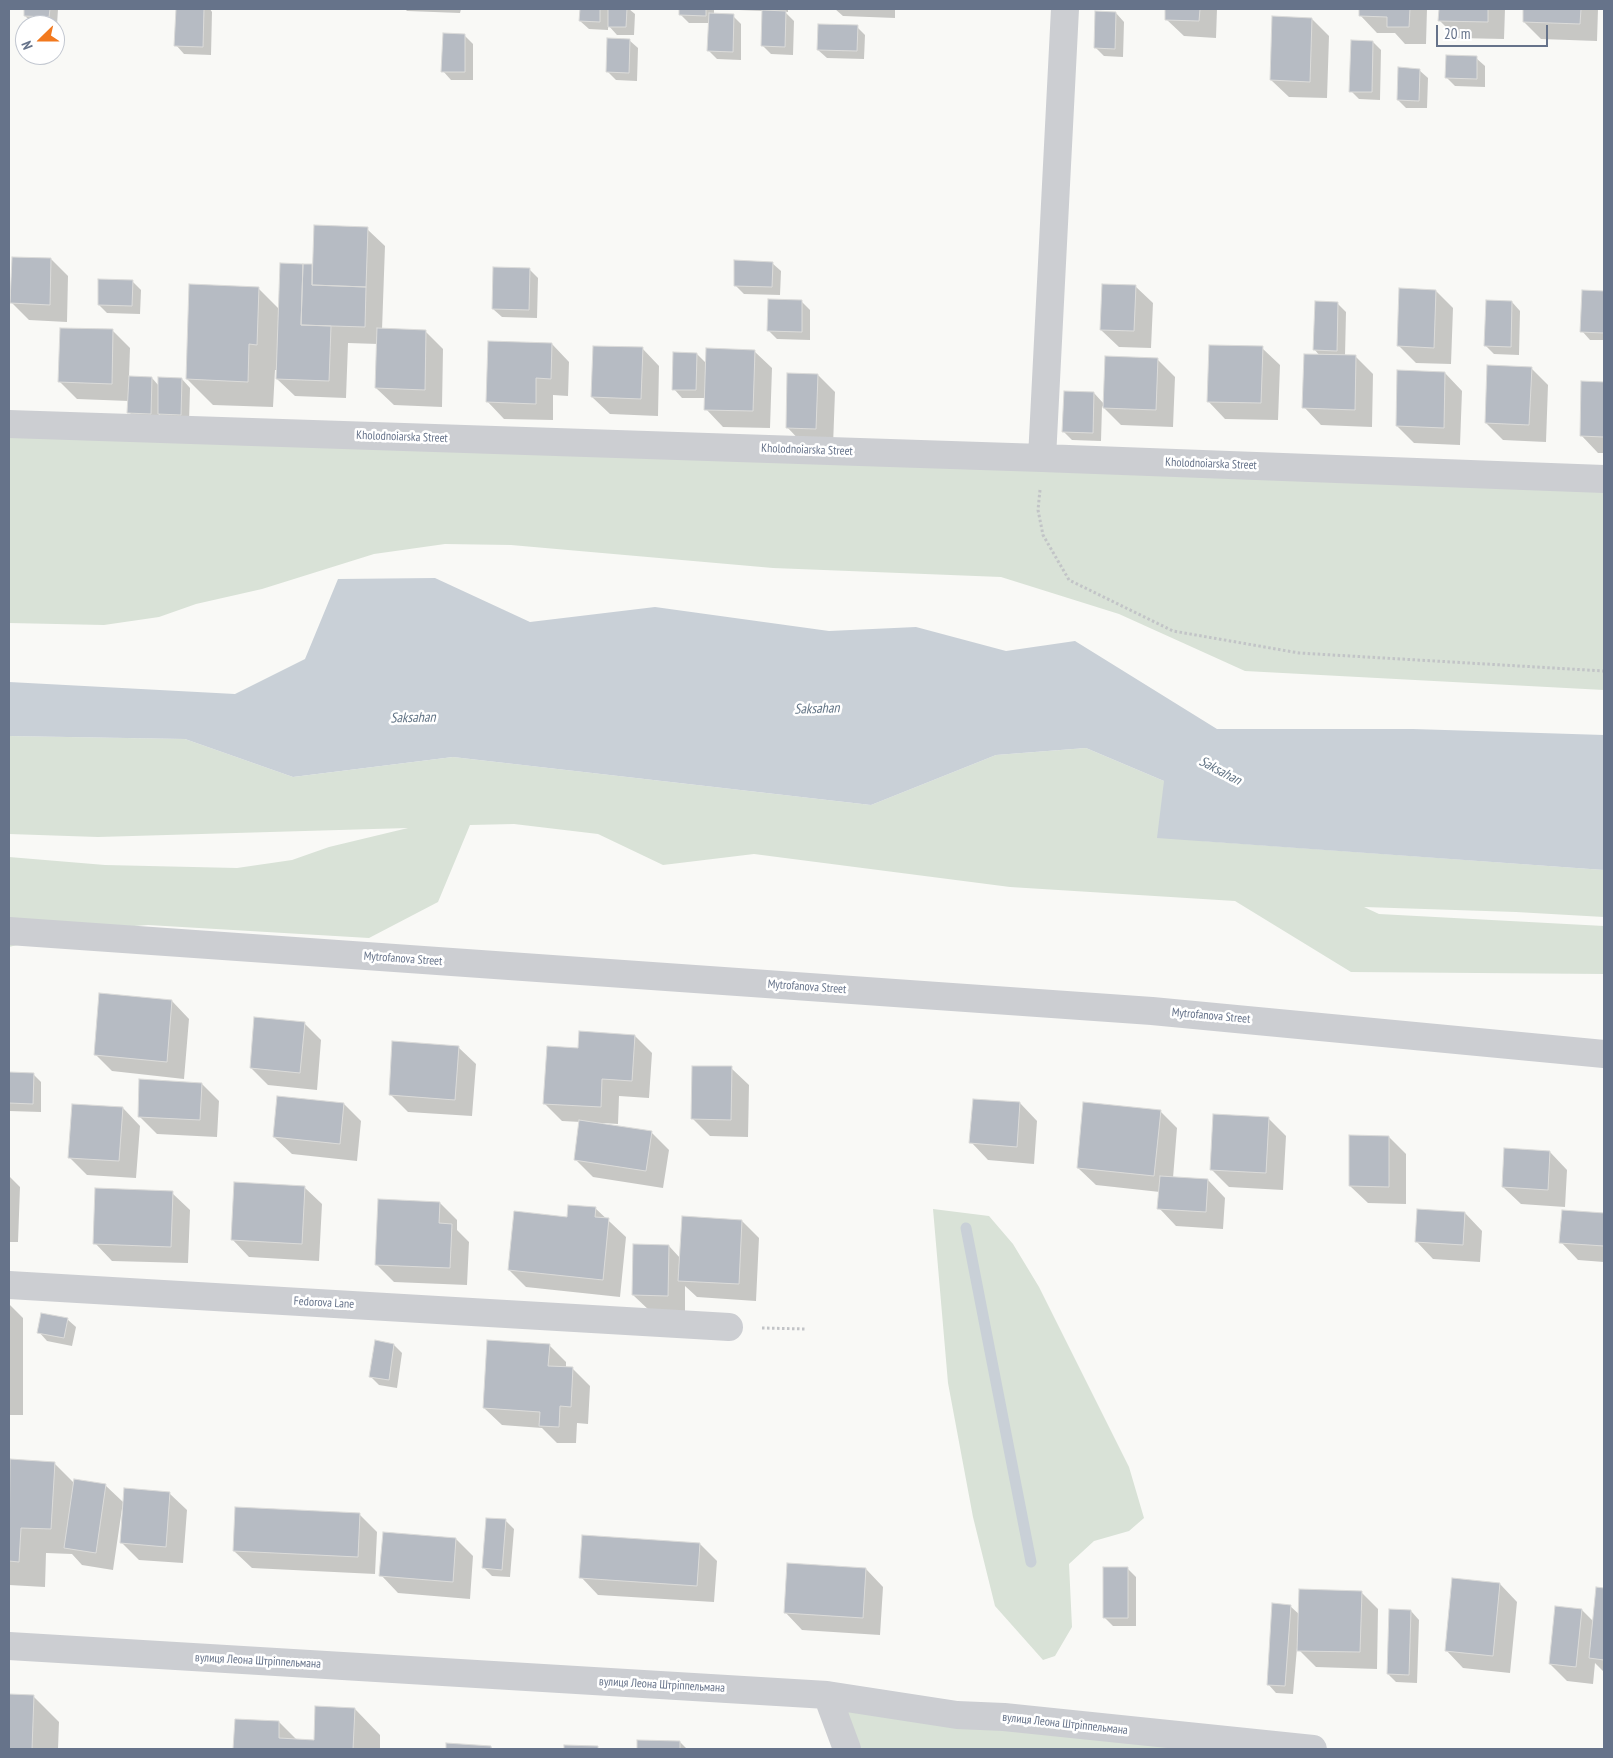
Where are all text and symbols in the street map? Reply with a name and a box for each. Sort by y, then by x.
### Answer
north arrow [15,15,65,65]
scale bar [1438,15,1550,47]
text: 20 m [1444,24,1470,43]
text: N [17,38,37,52]
street label: Kholodnoiarska Street [356,428,448,446]
street label: Kholodnoiarska Street [761,441,853,459]
street label: Kholodnoiarska Street [1165,455,1257,473]
water label: Saksahan [794,700,840,718]
water label: Saksahan [390,709,436,727]
water label: Saksahan [1196,753,1244,789]
street label: Mytrofanova Street [363,949,443,969]
street label: Mytrofanova Street [767,977,847,997]
street label: Mytrofanova Street [1171,1005,1251,1027]
street label: Fedorova Lane [293,1294,355,1312]
street label: вулиця Леона Штріппельмана [195,1651,321,1671]
street label: вулиця Леона Штріппельмана [599,1675,725,1695]
street label: вулиця Леона Штріппельмана [1002,1710,1128,1738]

